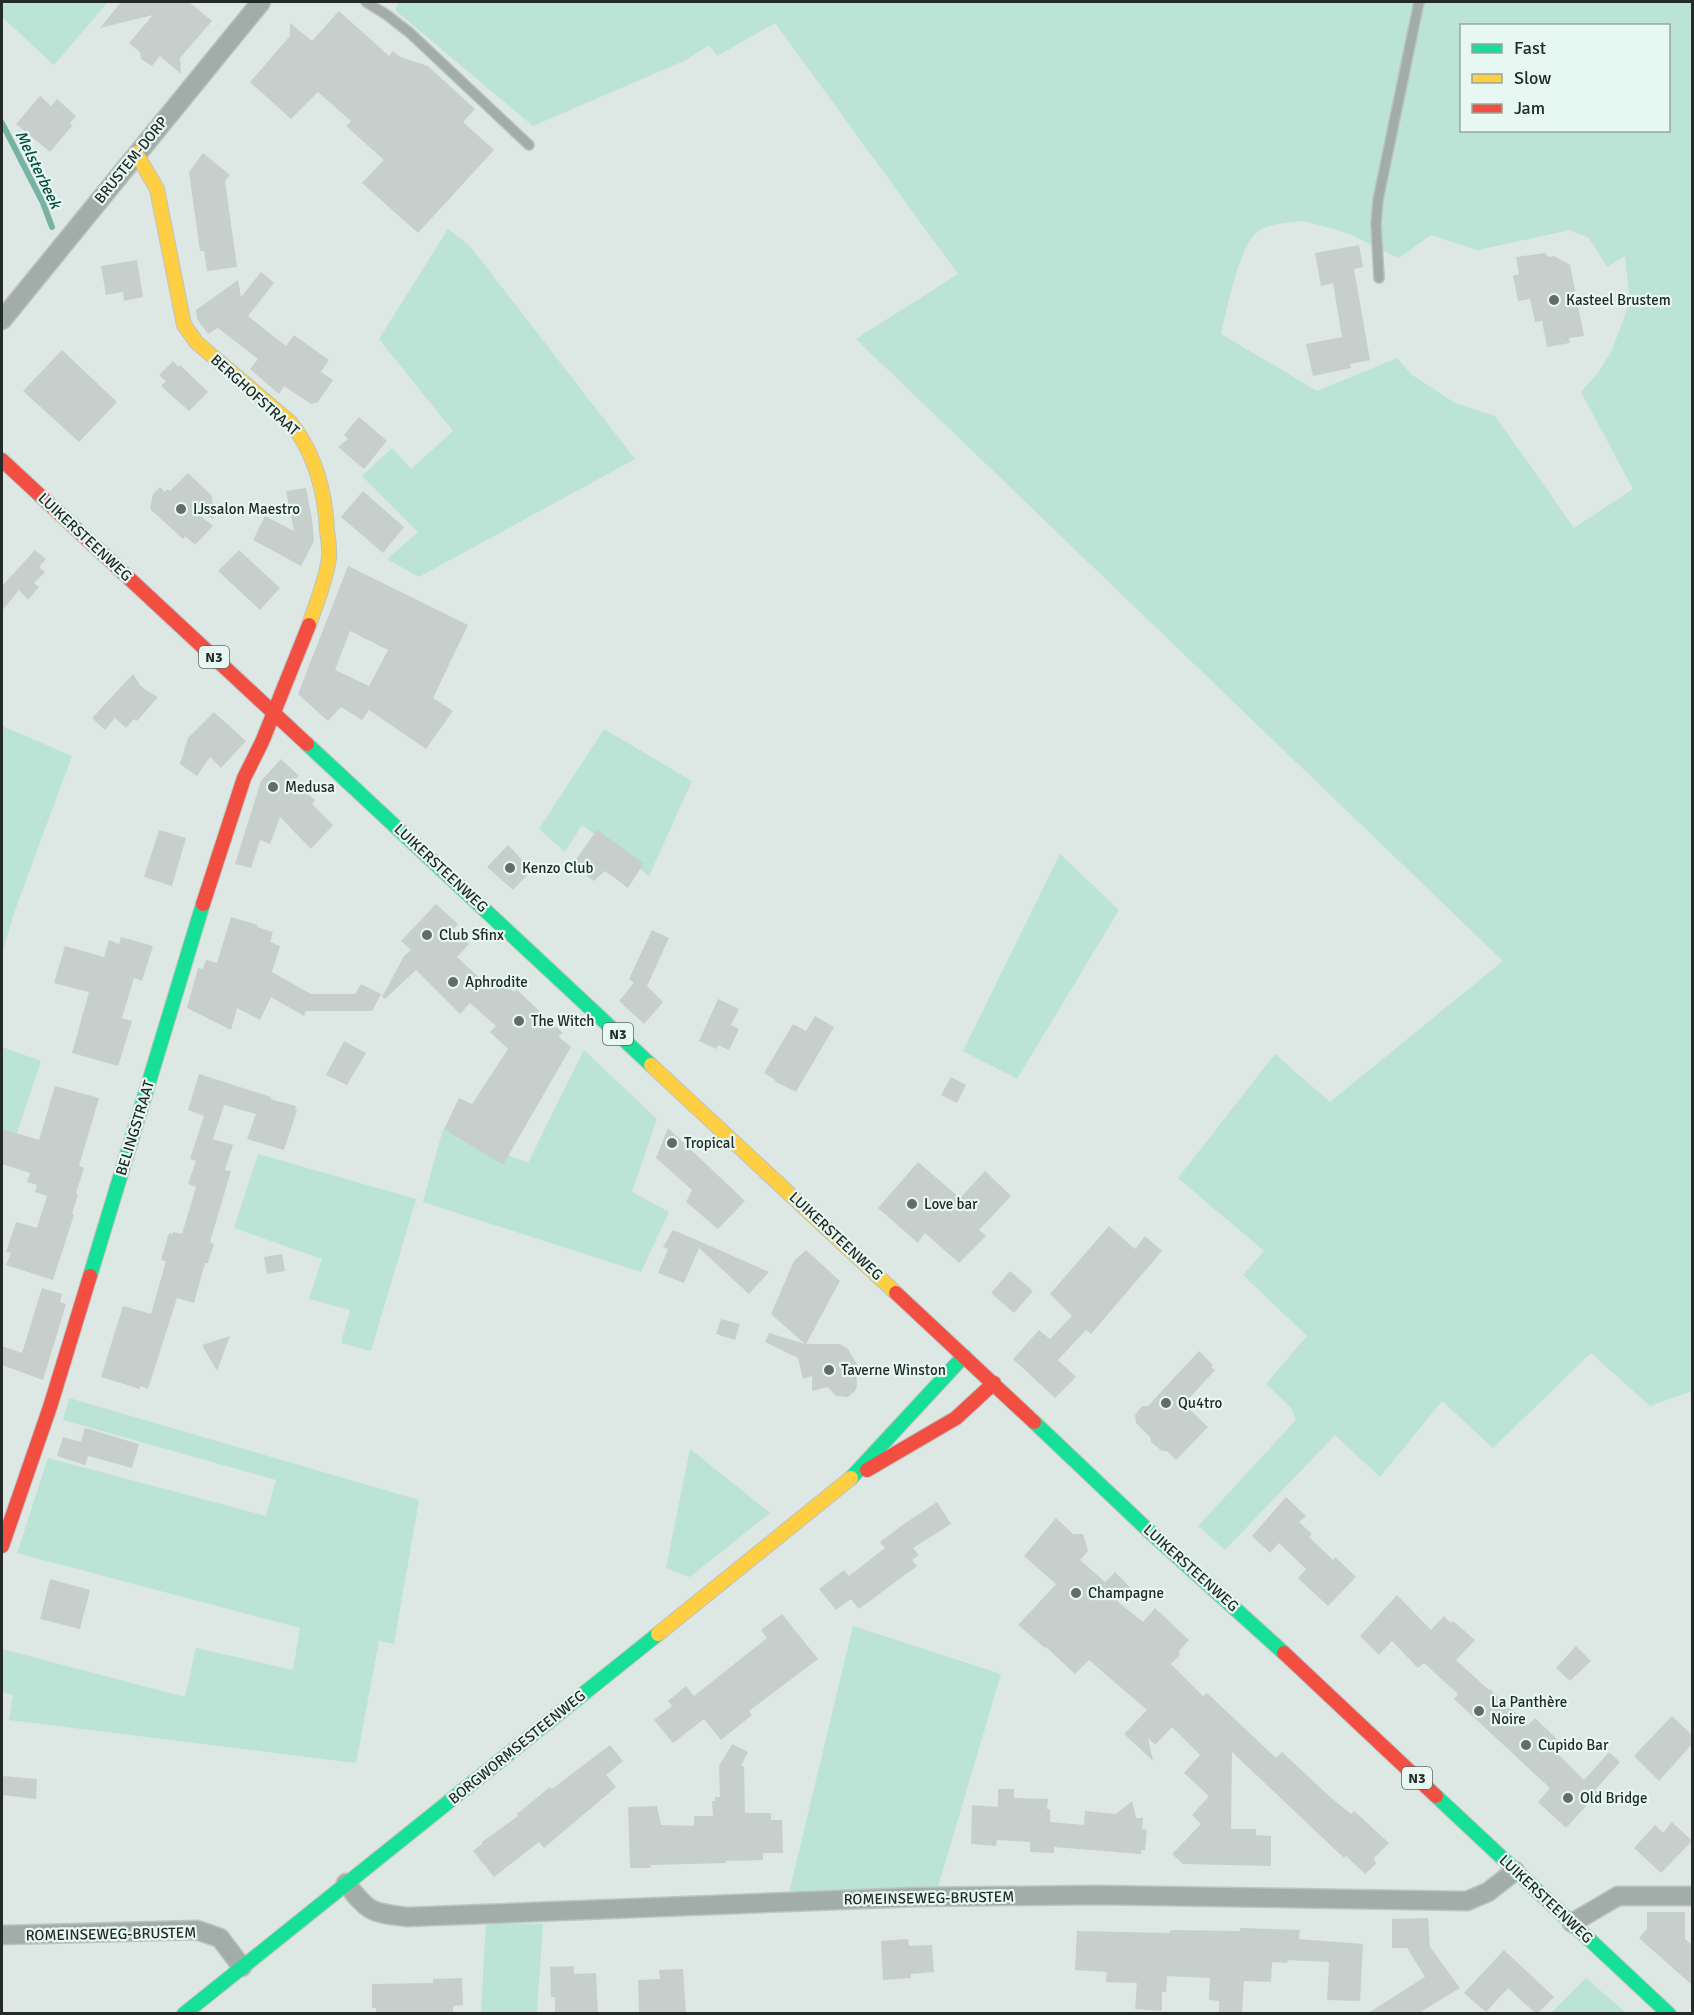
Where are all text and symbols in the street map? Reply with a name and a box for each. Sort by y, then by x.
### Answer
legend [1460,24,1670,132]
text: Fast [1514,37,1546,59]
text: Slow [1514,67,1551,89]
text: Jam [1514,97,1545,119]
street label: BRUSTEM-DORP [91,113,171,207]
water label: Melsterbeek [11,127,66,214]
place label: Kasteel Brustem [1566,291,1671,309]
marker: Kasteel Brustem [1547,293,1561,307]
street label: BERGHOFSTRAAT [207,351,303,440]
street label: LUIKERSTEENWEG [34,489,136,585]
place label: IJssalon Maestro [193,500,300,518]
marker: IJssalon Maestro [174,502,188,516]
road number: N3 [199,646,229,668]
place label: Medusa [285,778,335,796]
marker: Medusa [266,780,280,794]
street label: LUIKERSTEENWEG [390,820,492,916]
place label: Kenzo Club [522,859,593,877]
marker: Kenzo Club [503,861,517,875]
place label: Club Sfinx [439,926,504,944]
marker: Club Sfinx [420,928,434,942]
place label: Aphrodite [465,973,528,991]
marker: Aphrodite [446,975,460,989]
place label: The Witch [531,1012,594,1030]
marker: The Witch [512,1014,526,1028]
road number: N3 [603,1023,633,1045]
street label: BELINGSTRAAT [112,1078,158,1178]
place label: Tropical [684,1134,735,1152]
marker: Tropical [665,1136,679,1150]
street label: LUIKERSTEENWEG [785,1188,887,1284]
place label: Love bar [924,1195,978,1213]
marker: Love bar [905,1197,919,1211]
place label: Taverne Winston [841,1361,946,1379]
marker: Taverne Winston [822,1363,836,1377]
place label: Qu4tro [1178,1394,1223,1412]
marker: Qu4tro [1159,1396,1173,1410]
street label: LUIKERSTEENWEG [1140,1521,1242,1615]
place label: Champagne [1088,1584,1164,1602]
marker: Champagne [1069,1586,1083,1600]
street label: BORGWORMSESTEENWEG [445,1686,589,1808]
place label: La Panthère Noire [1491,1693,1567,1728]
marker: La Panthère Noire [1472,1704,1486,1718]
place label: Cupido Bar [1538,1736,1609,1754]
marker: Cupido Bar [1519,1738,1533,1752]
road number: N3 [1402,1767,1432,1789]
place label: Old Bridge [1580,1789,1648,1807]
marker: Old Bridge [1561,1791,1575,1805]
street label: LUIKERSTEENWEG [1495,1851,1597,1947]
street label: ROMEINSEWEG-BRUSTEM [844,1888,1014,1908]
street label: ROMEINSEWEG-BRUSTEM [26,1924,196,1944]

